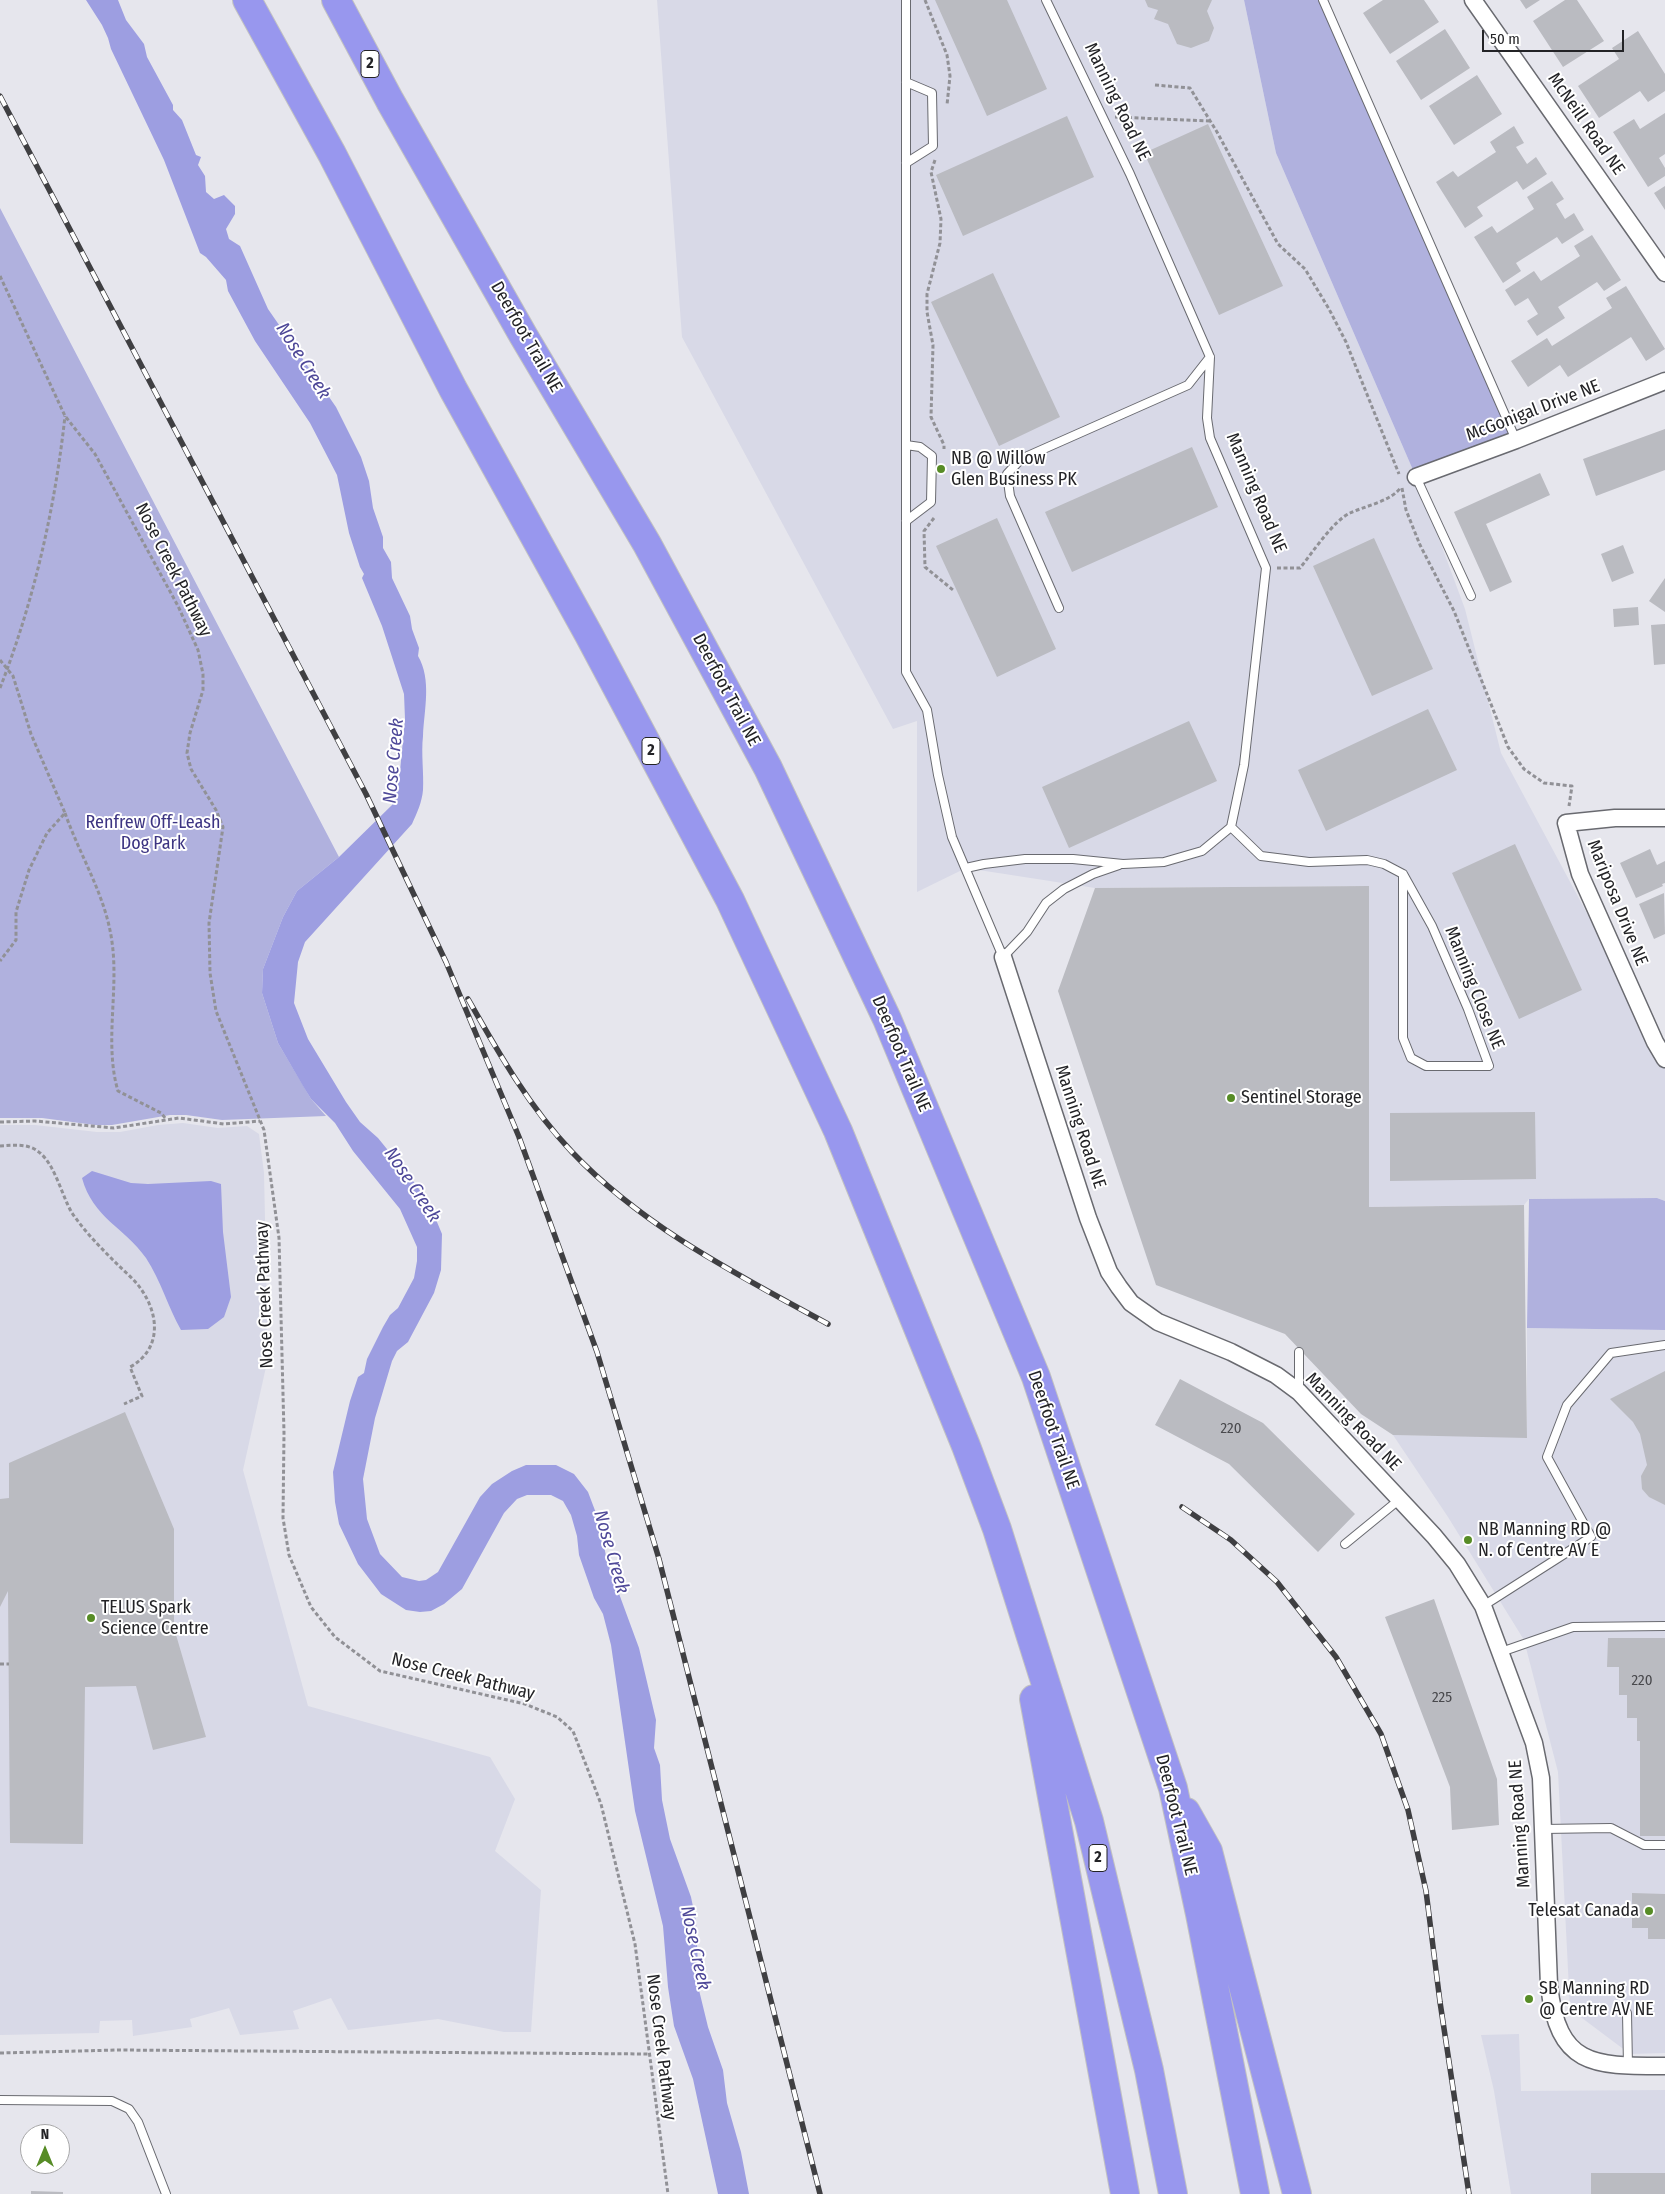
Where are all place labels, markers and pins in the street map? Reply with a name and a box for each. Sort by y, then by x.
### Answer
place label: NB @ Willow Glen Business PK [951,448,1077,490]
marker: NB @ Willow Glen Business PK [935,463,947,475]
place label: Sentinel Storage [1241,1087,1362,1109]
marker: Sentinel Storage [1225,1092,1237,1104]
place label: NB Manning RD @ N. of Centre AV E [1478,1519,1611,1562]
marker: NB Manning RD @ N. of Centre AV E [1462,1534,1474,1546]
place label: TELUS Spark Science Centre [101,1597,209,1640]
marker: TELUS Spark Science Centre [85,1612,97,1624]
place label: Telesat Canada [1528,1900,1639,1922]
marker: Telesat Canada [1643,1905,1655,1917]
place label: SB Manning RD @ Centre AV NE [1539,1978,1654,2020]
marker: SB Manning RD @ Centre AV NE [1523,1993,1535,2005]

